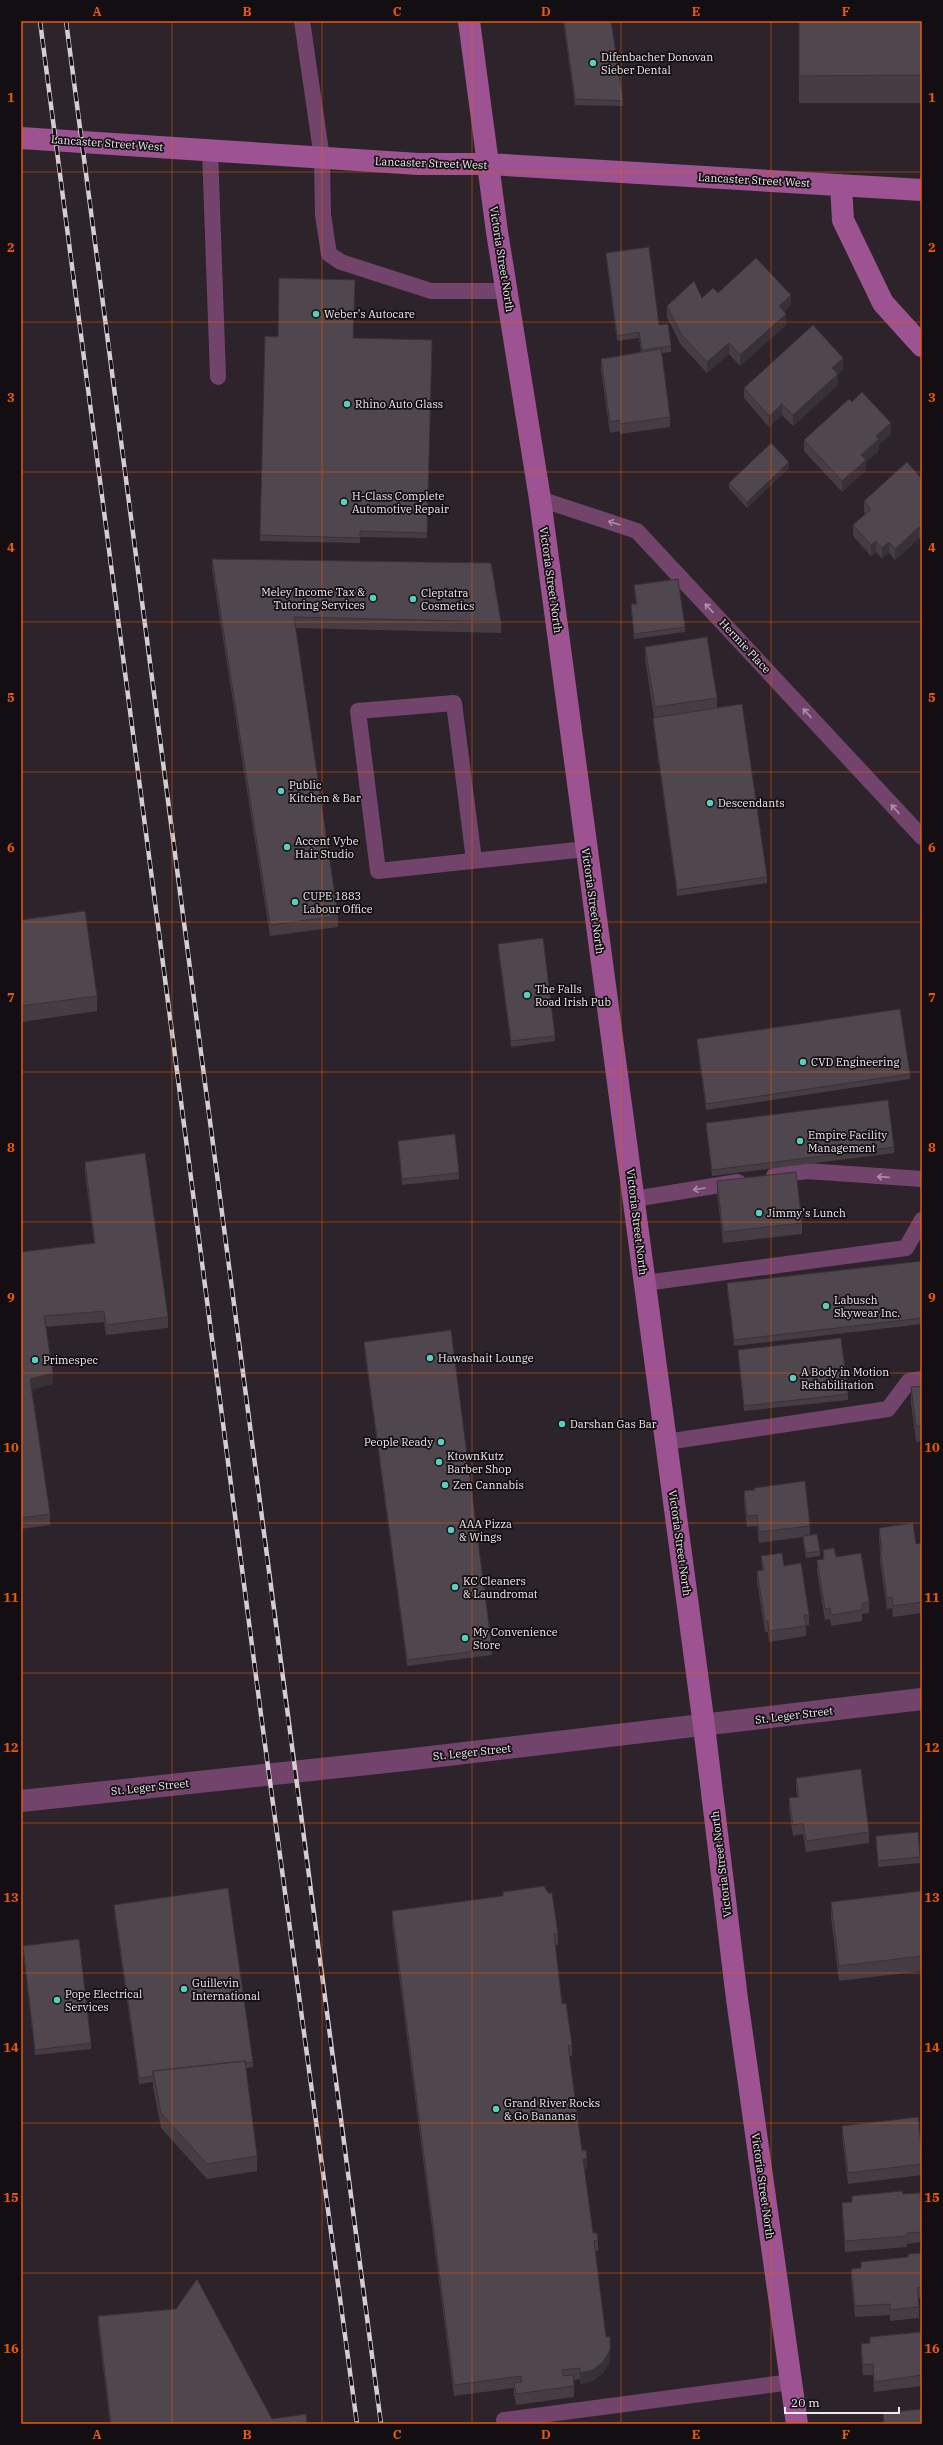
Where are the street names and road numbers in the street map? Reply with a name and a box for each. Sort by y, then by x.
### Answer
street label: Lancaster Street West [50,132,164,154]
street label: Lancaster Street West [375,154,488,172]
street label: Lancaster Street West [698,170,811,190]
street label: Victoria Street North [487,205,517,313]
street label: Victoria Street North [537,526,565,634]
street label: Hermie Place [716,616,774,676]
street label: Victoria Street North [579,847,607,955]
street label: Victoria Street North [624,1168,650,1276]
street label: Victoria Street North [666,1489,694,1597]
street label: St. Leger Street [754,1703,834,1727]
street label: St. Leger Street [432,1741,512,1763]
street label: St. Leger Street [110,1776,190,1798]
street label: Victoria Street North [708,1810,734,1918]
street label: Victoria Street North [749,2132,777,2240]

